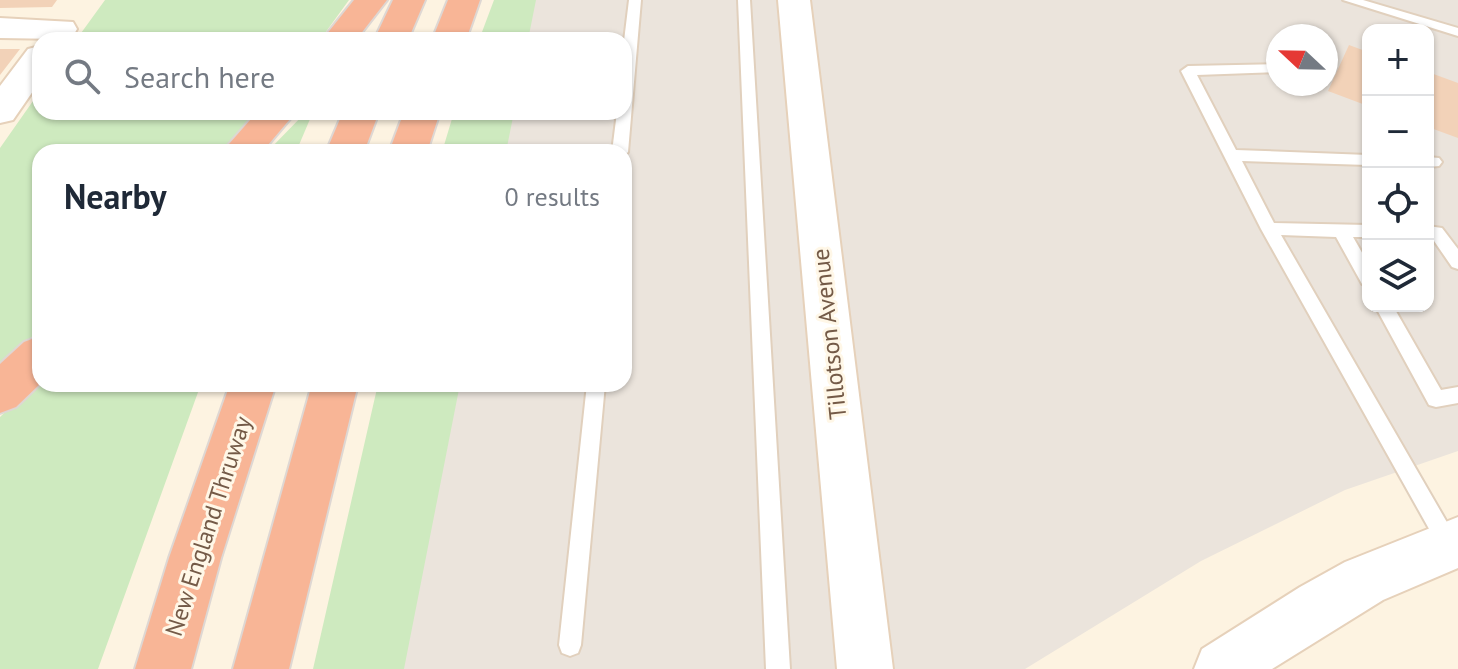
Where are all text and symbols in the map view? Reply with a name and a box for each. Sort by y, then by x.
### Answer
north arrow [1266,24,1338,96]
map controls [1362,24,1434,312]
button: + [1362,24,1434,96]
search box [32,32,632,120]
icon: search [60,54,104,98]
text: Search here [124,57,275,96]
button: − [1362,96,1434,168]
button: locate [1362,168,1434,240]
text: Nearby [64,174,166,218]
text: 0 results [505,180,600,213]
button: layers [1362,240,1434,312]
street label: Tillotson Avenue [805,247,853,421]
street label: New England Thruway [158,412,258,640]

